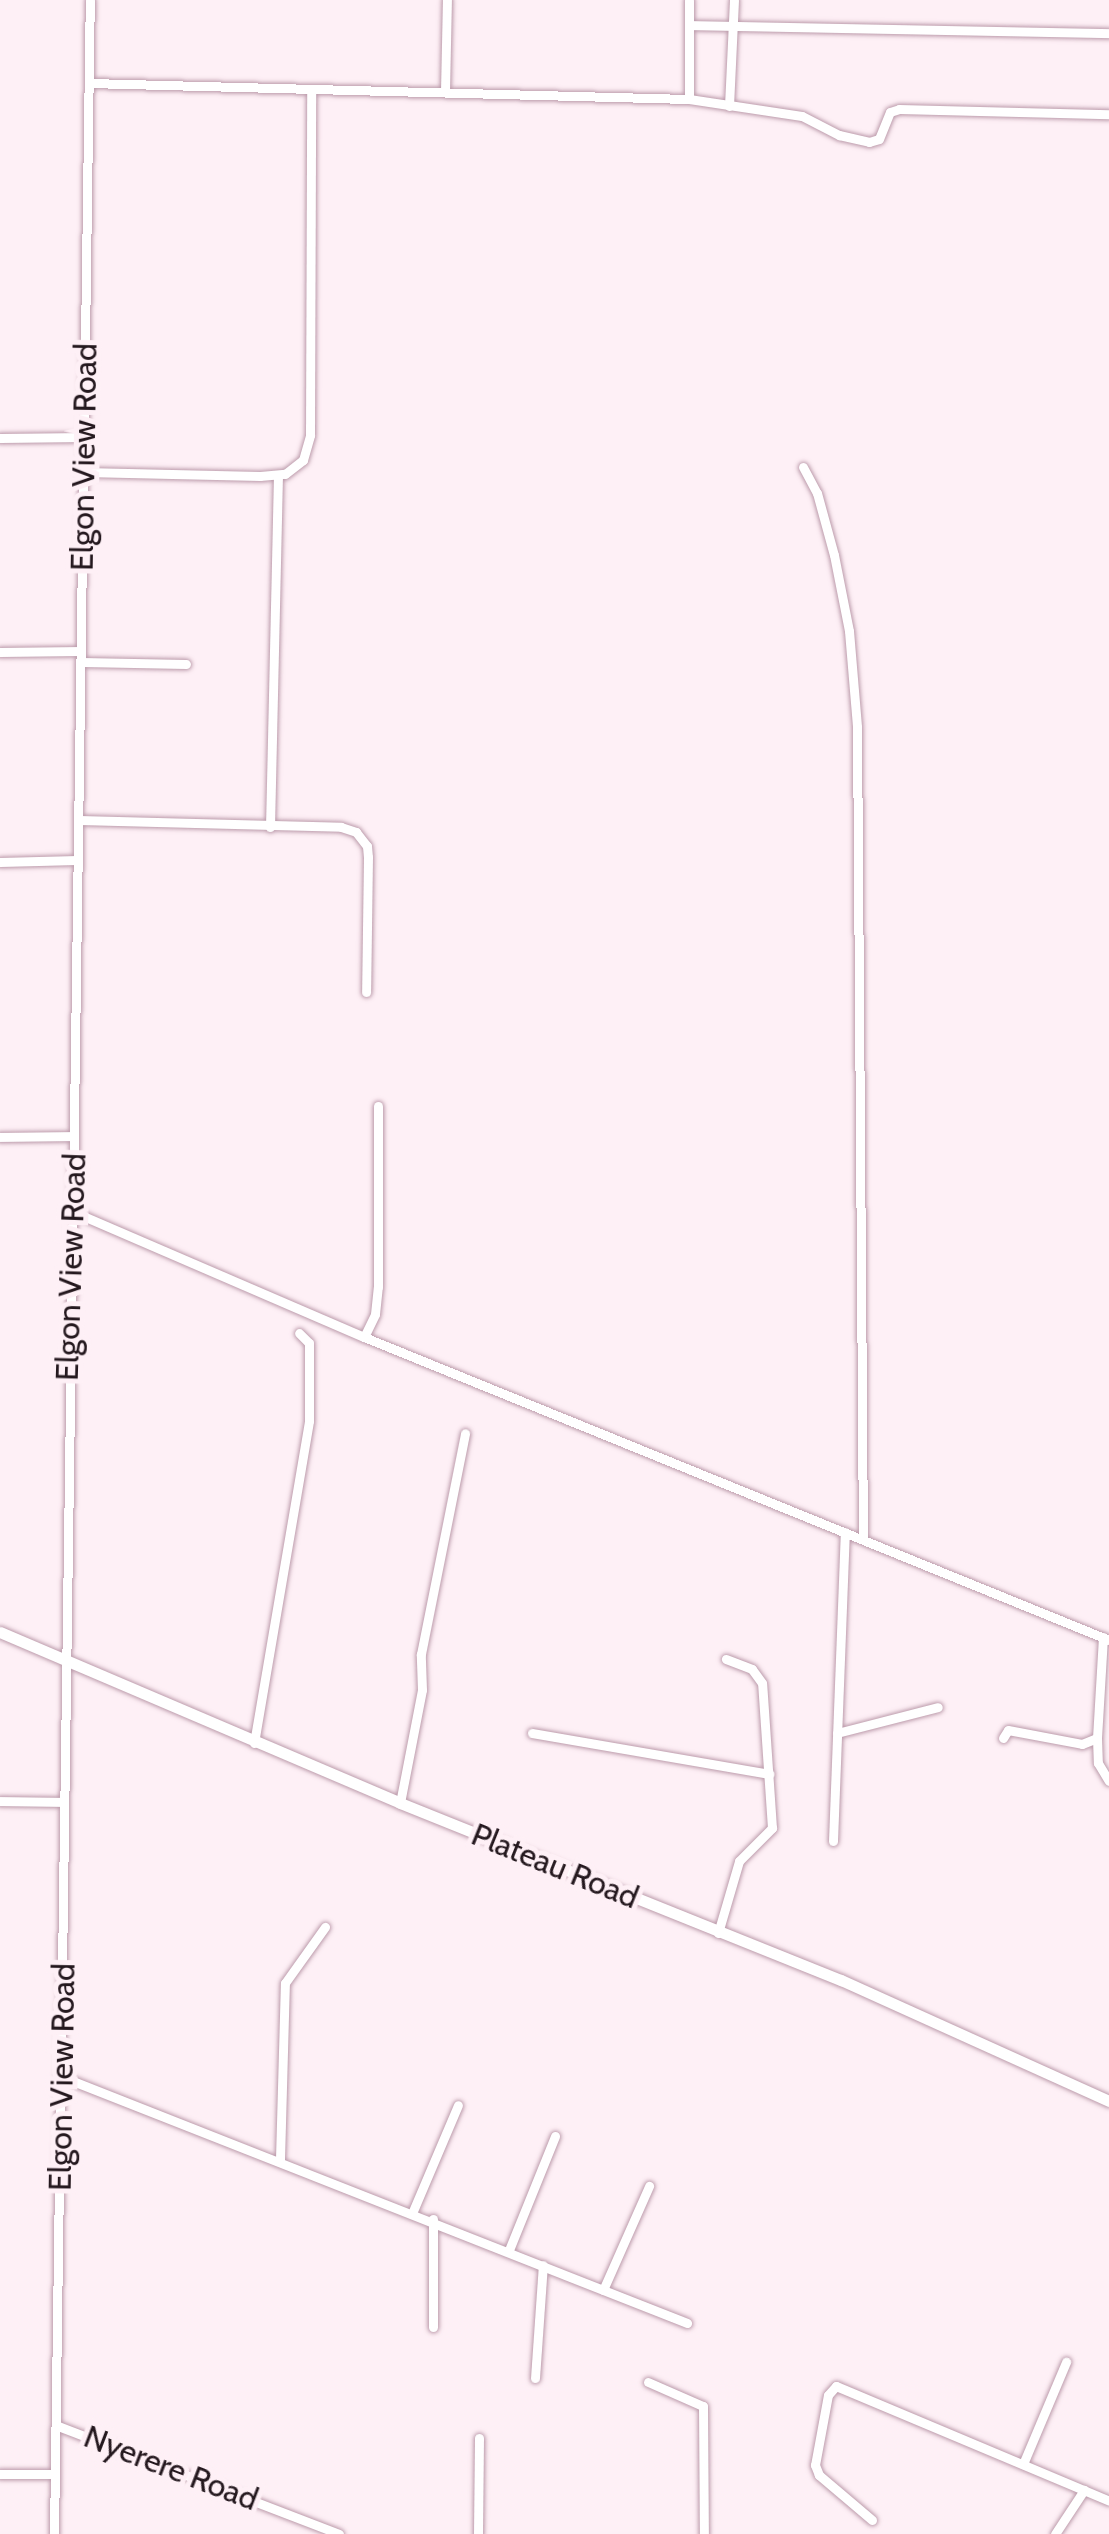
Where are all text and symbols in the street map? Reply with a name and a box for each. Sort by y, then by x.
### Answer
street label: Elgon View Road [63,343,105,571]
street label: Elgon View Road [48,1152,94,1382]
street label: Plateau Road [466,1815,644,1917]
street label: Elgon View Road [41,1963,83,2191]
street label: Nyerere Road [79,2417,263,2519]

